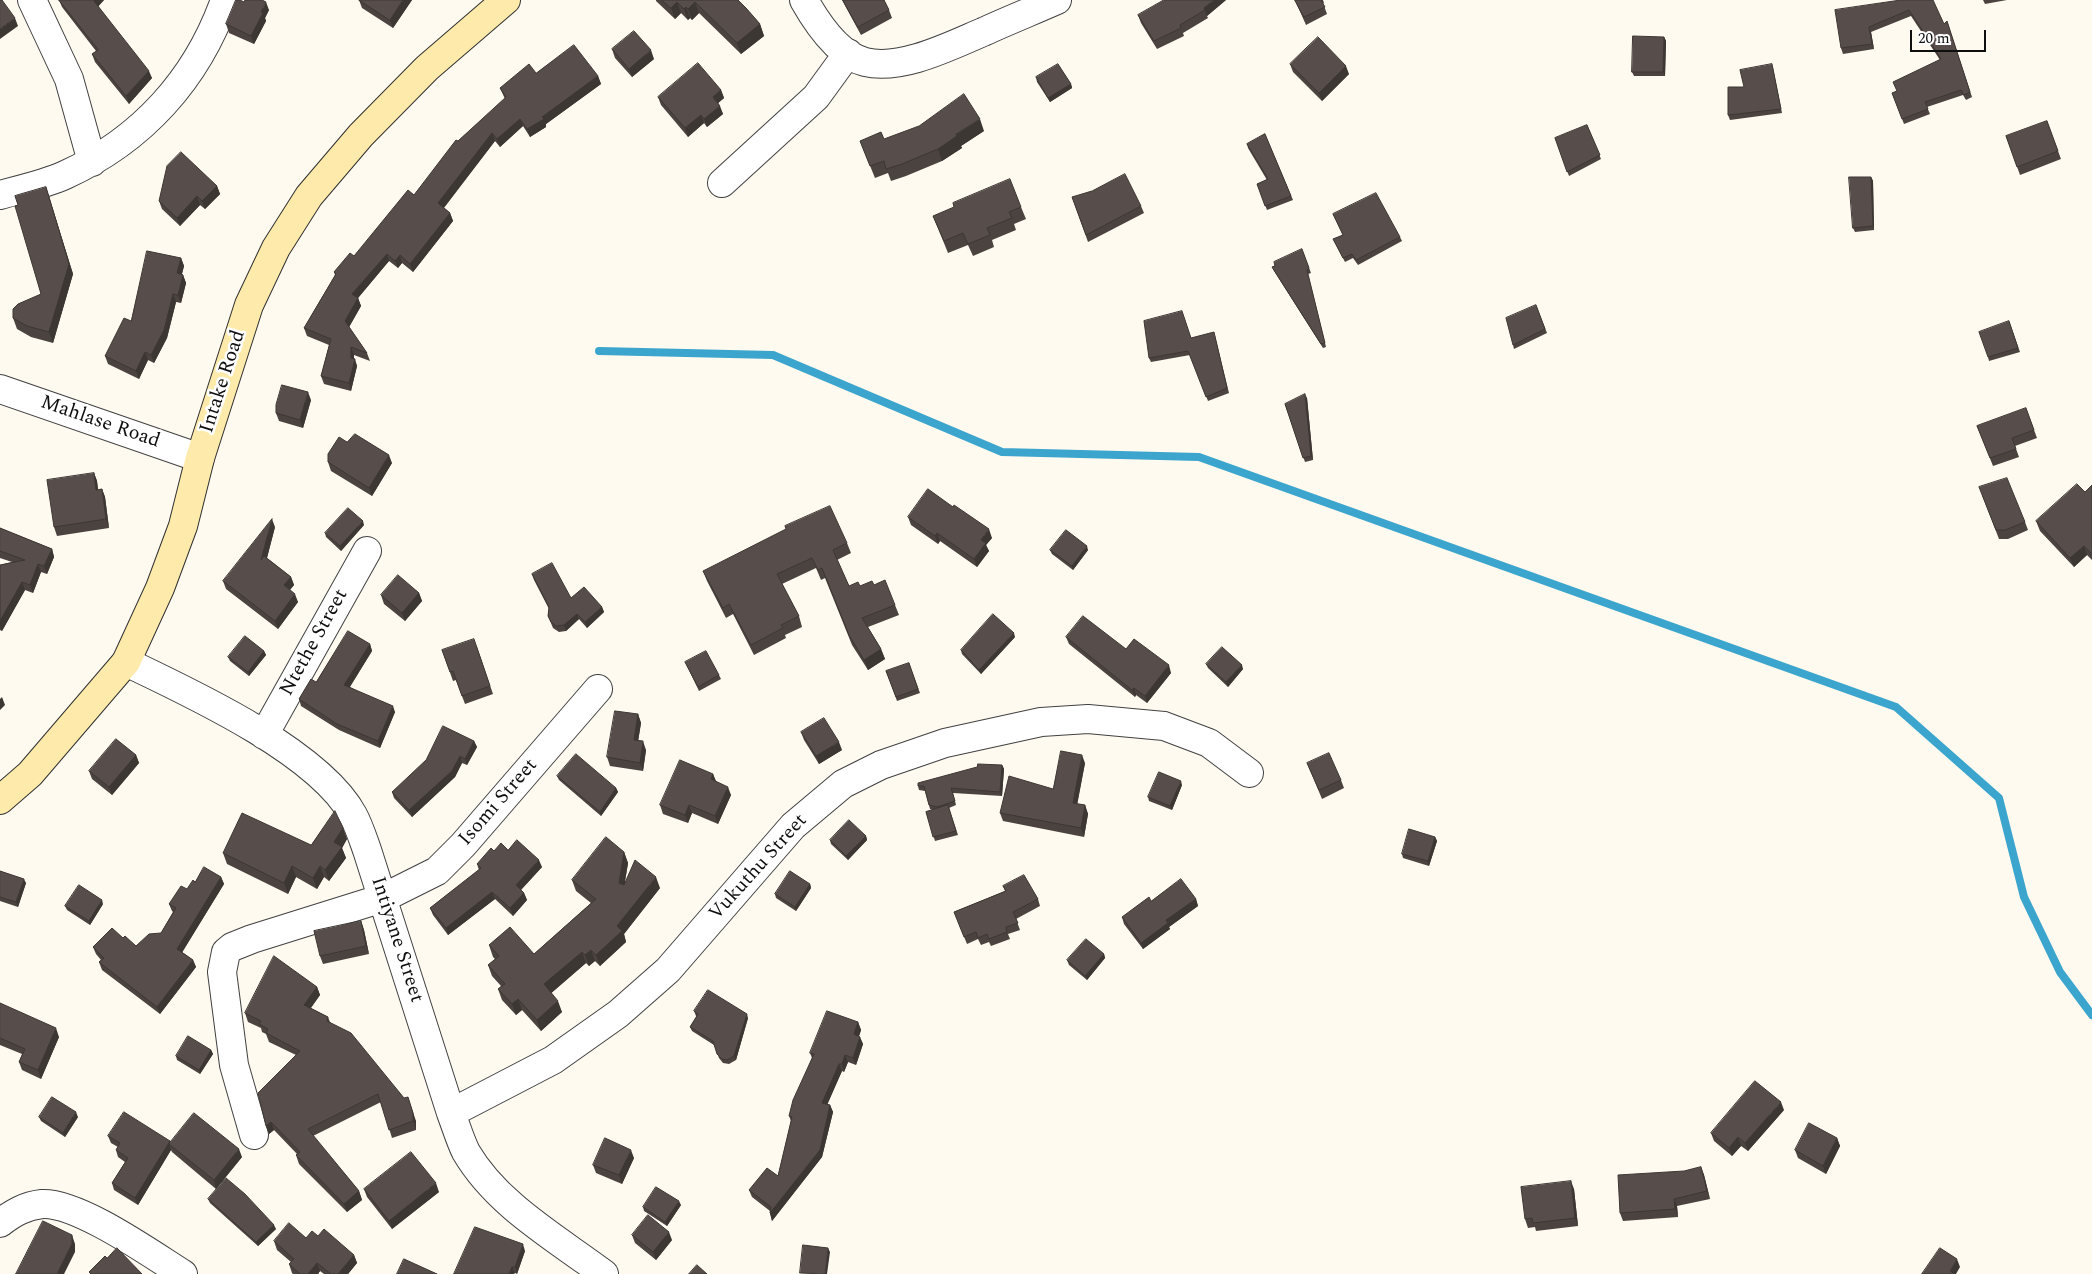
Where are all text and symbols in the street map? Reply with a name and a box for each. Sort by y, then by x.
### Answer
scale bar [1912,20,1988,52]
text: 20 m [1918,27,1950,50]
street label: Intake Road [196,328,252,436]
street label: Mahlase Road [37,391,163,455]
street label: Ntethe Street [276,585,354,701]
street label: Isomi Street [454,754,544,852]
street label: Vukuthu Street [705,810,813,926]
street label: Intiyane Street [364,874,428,1006]

